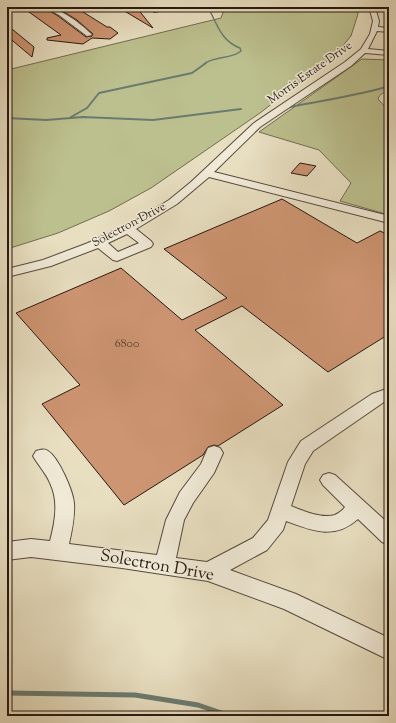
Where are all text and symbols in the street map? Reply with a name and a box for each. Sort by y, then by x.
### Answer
street label: Morris Estate Drive [264,37,356,109]
street label: Solectron Drive [89,198,170,252]
house number: 6800 [115,335,139,353]
street label: Solectron Drive [98,544,216,588]

